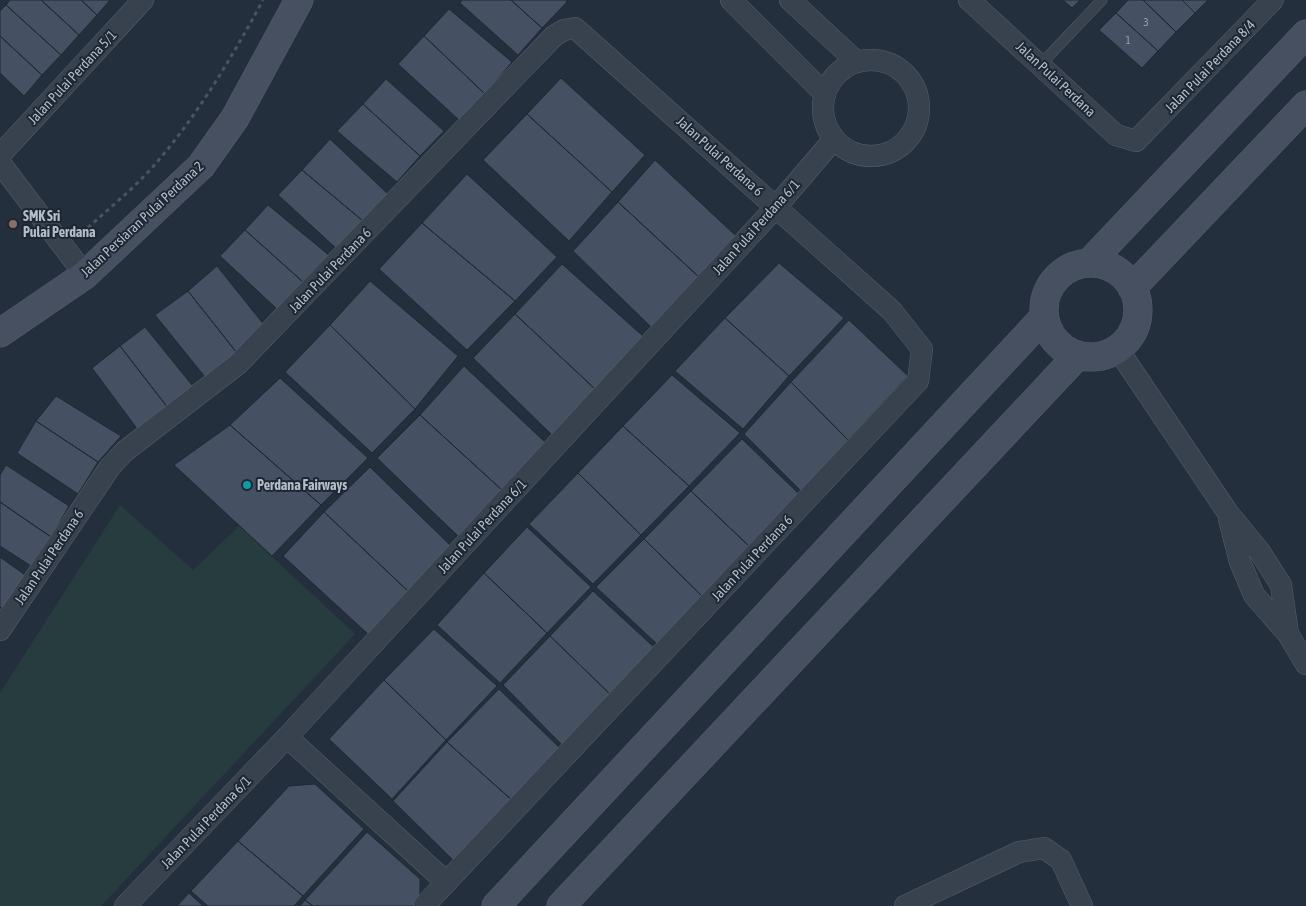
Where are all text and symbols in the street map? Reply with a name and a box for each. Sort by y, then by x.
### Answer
house number: 3 [1143,16,1149,28]
street label: Jalan Pulai Perdana 8/4 [1162,16,1259,116]
street label: Jalan Pulai Perdana 5/1 [24,27,120,127]
house number: 1 [1125,34,1131,46]
street label: Jalan Pulai Perdana [1013,38,1099,120]
street label: Jalan Pulai Perdana 6 [673,113,767,199]
street label: Jalan Persiaran Pulai Perdana 2 [77,158,207,280]
street label: Jalan Pulai Perdana 6/1 [709,176,803,278]
place label: SMK Sri Pulai Perdana [23,208,96,240]
marker: SMK Sri Pulai Perdana [7,218,19,230]
street label: Jalan Pulai Perdana 6 [286,224,375,316]
street label: Jalan Pulai Perdana 6/1 [434,476,530,576]
place label: Perdana Fairways [257,477,347,493]
marker: Perdana Fairways [241,479,253,491]
street label: Jalan Pulai Perdana 6 [11,506,87,608]
street label: Jalan Pulai Perdana 6 [708,512,796,604]
street label: Jalan Pulai Perdana 6/1 [158,772,254,872]

